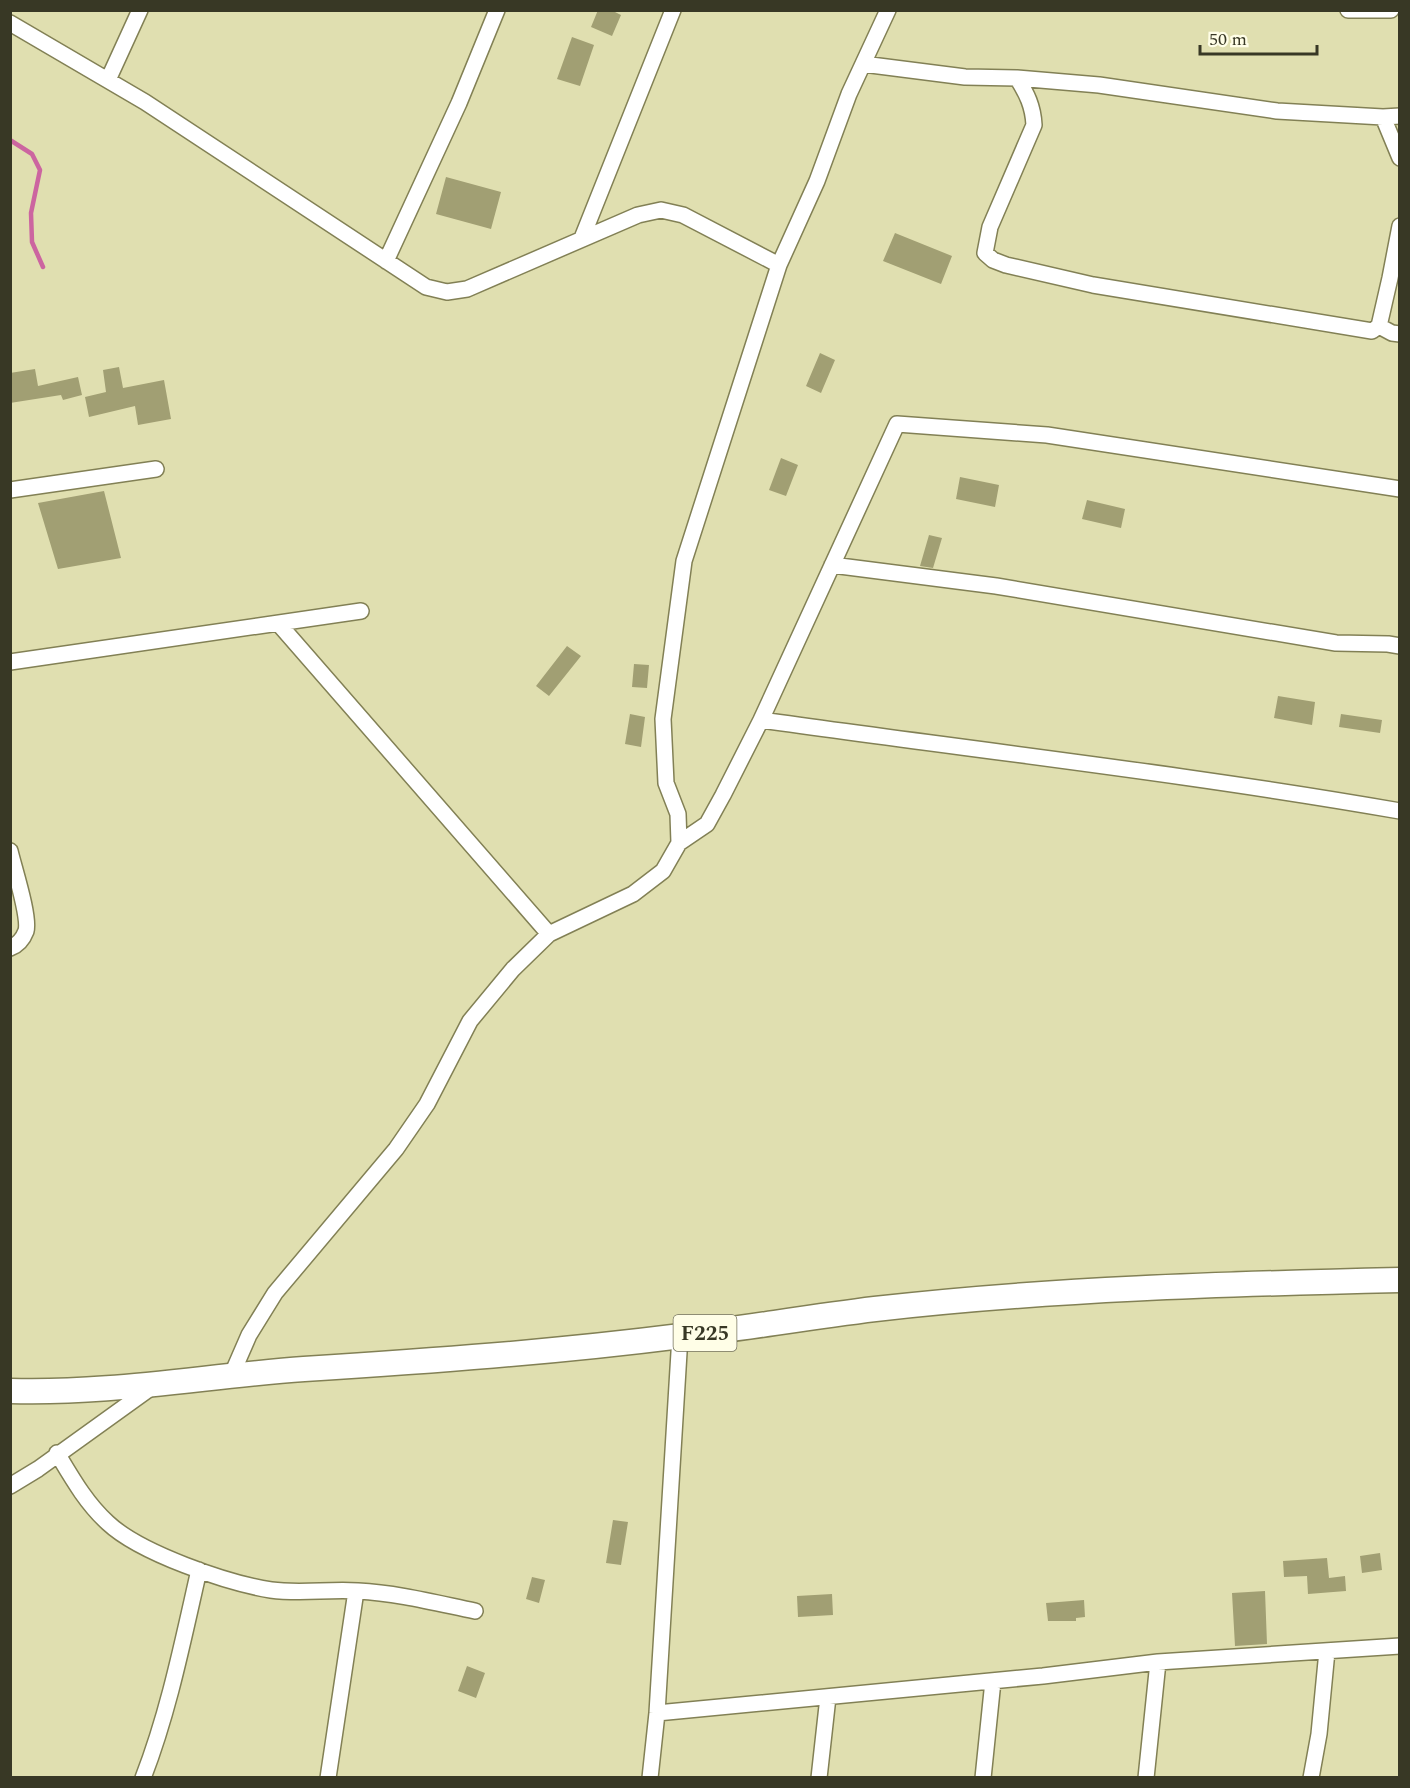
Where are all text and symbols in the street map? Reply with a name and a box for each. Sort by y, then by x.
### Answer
scale bar [1200,18,1317,56]
text: 50 m [1209,26,1247,53]
road number: F225 [674,1315,736,1351]

